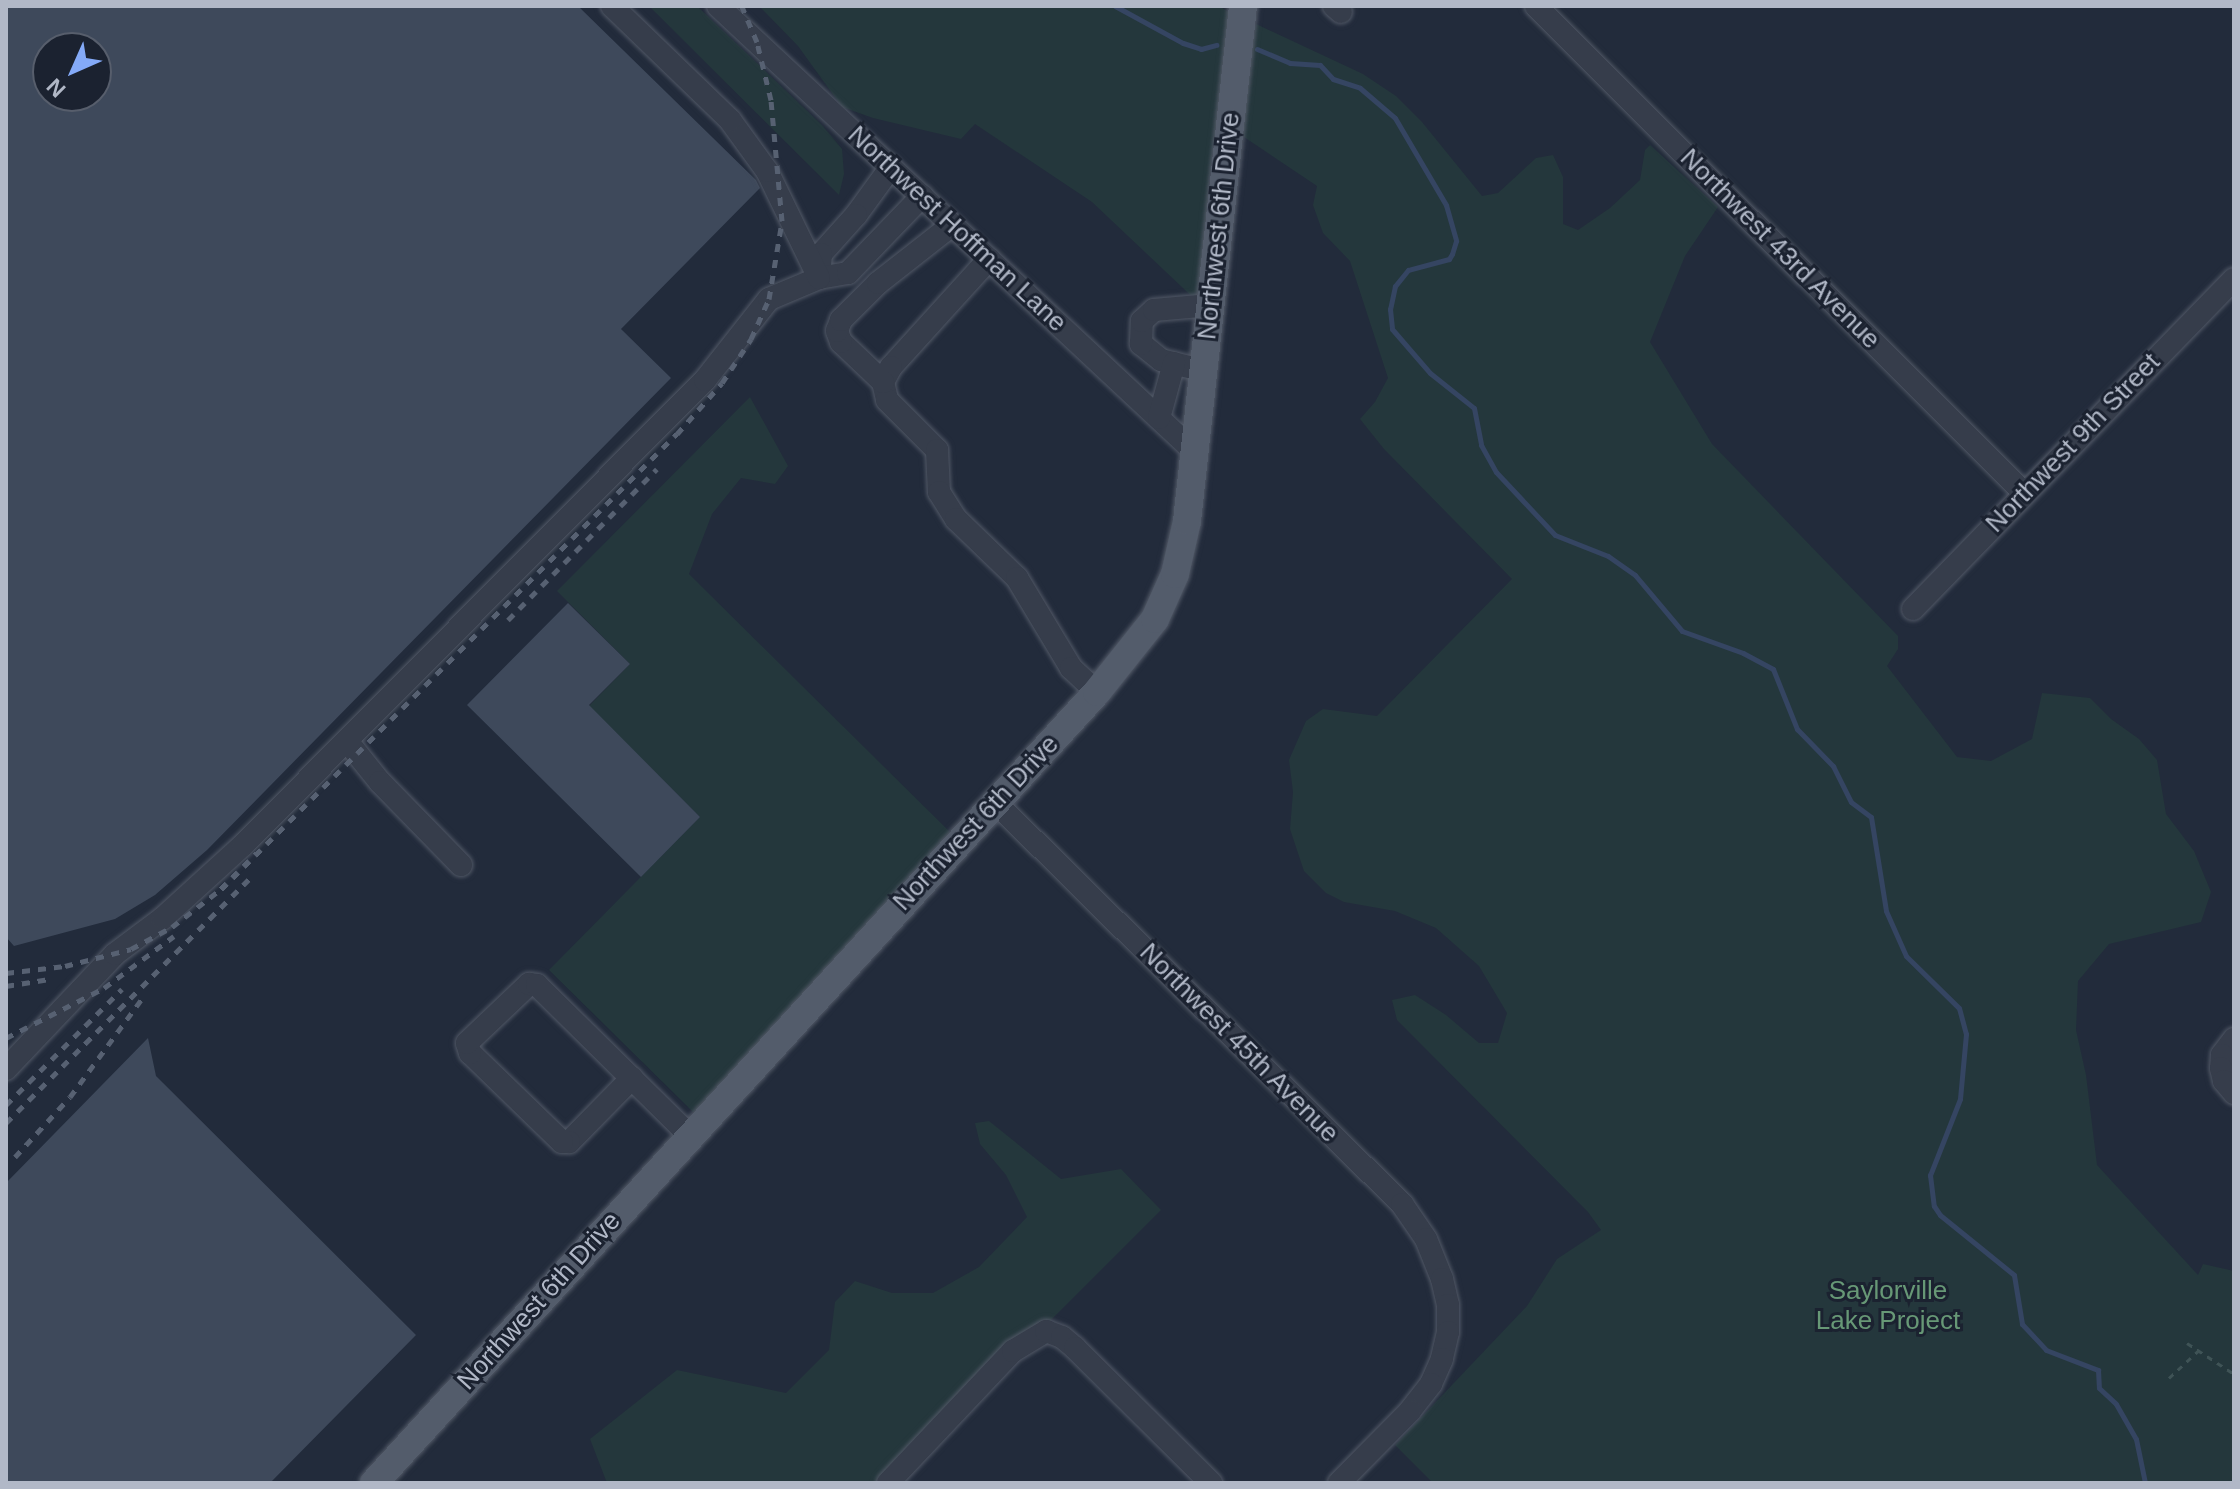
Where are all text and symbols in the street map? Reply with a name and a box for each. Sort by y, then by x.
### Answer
north arrow [32,32,112,112]
text: N [42,73,71,102]
street label: Northwest 6th Drive [1192,111,1246,341]
street label: Northwest Hoffman Lane [841,120,1073,338]
street label: Northwest 43rd Avenue [1673,142,1887,356]
street label: Northwest 9th Street [1979,347,2167,539]
street label: Northwest 6th Drive [887,729,1065,917]
street label: Northwest 45th Avenue [1133,937,1345,1149]
street label: Northwest 6th Drive [451,1206,627,1396]
park label: Saylorville Lake Project [1816,1275,1960,1336]

